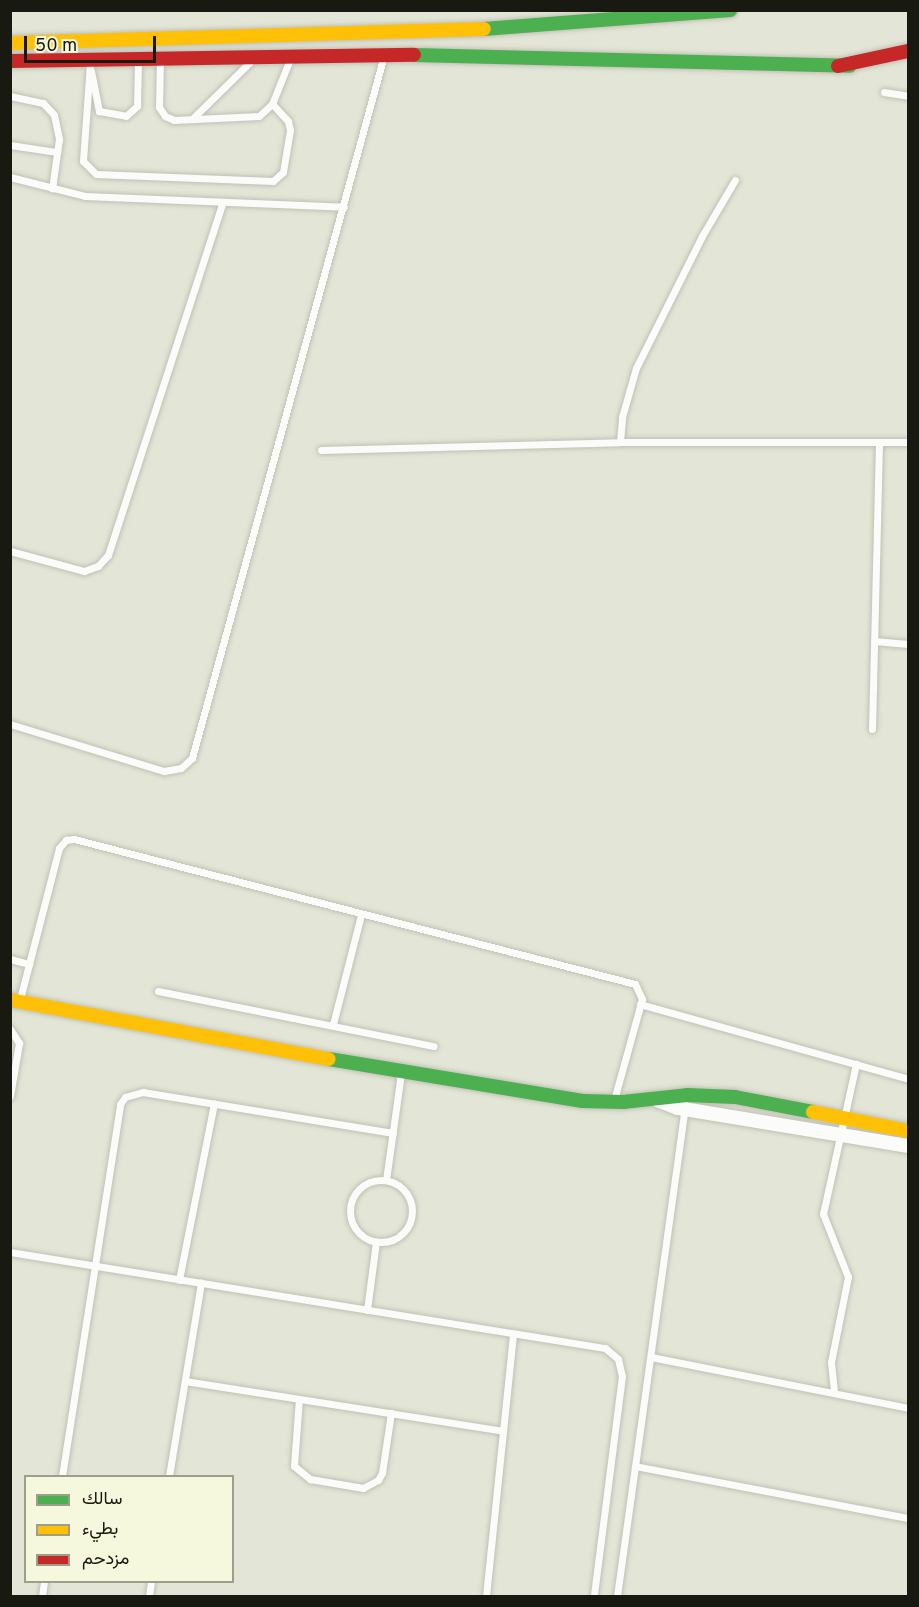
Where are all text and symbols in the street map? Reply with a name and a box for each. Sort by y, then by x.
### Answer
scale bar [27,24,159,62]
text: 50 m [35,35,77,58]
legend [24,1475,234,1583]
text: سالك [82,1488,122,1511]
text: بطيء [82,1518,118,1541]
text: مزدحم [82,1548,129,1571]

